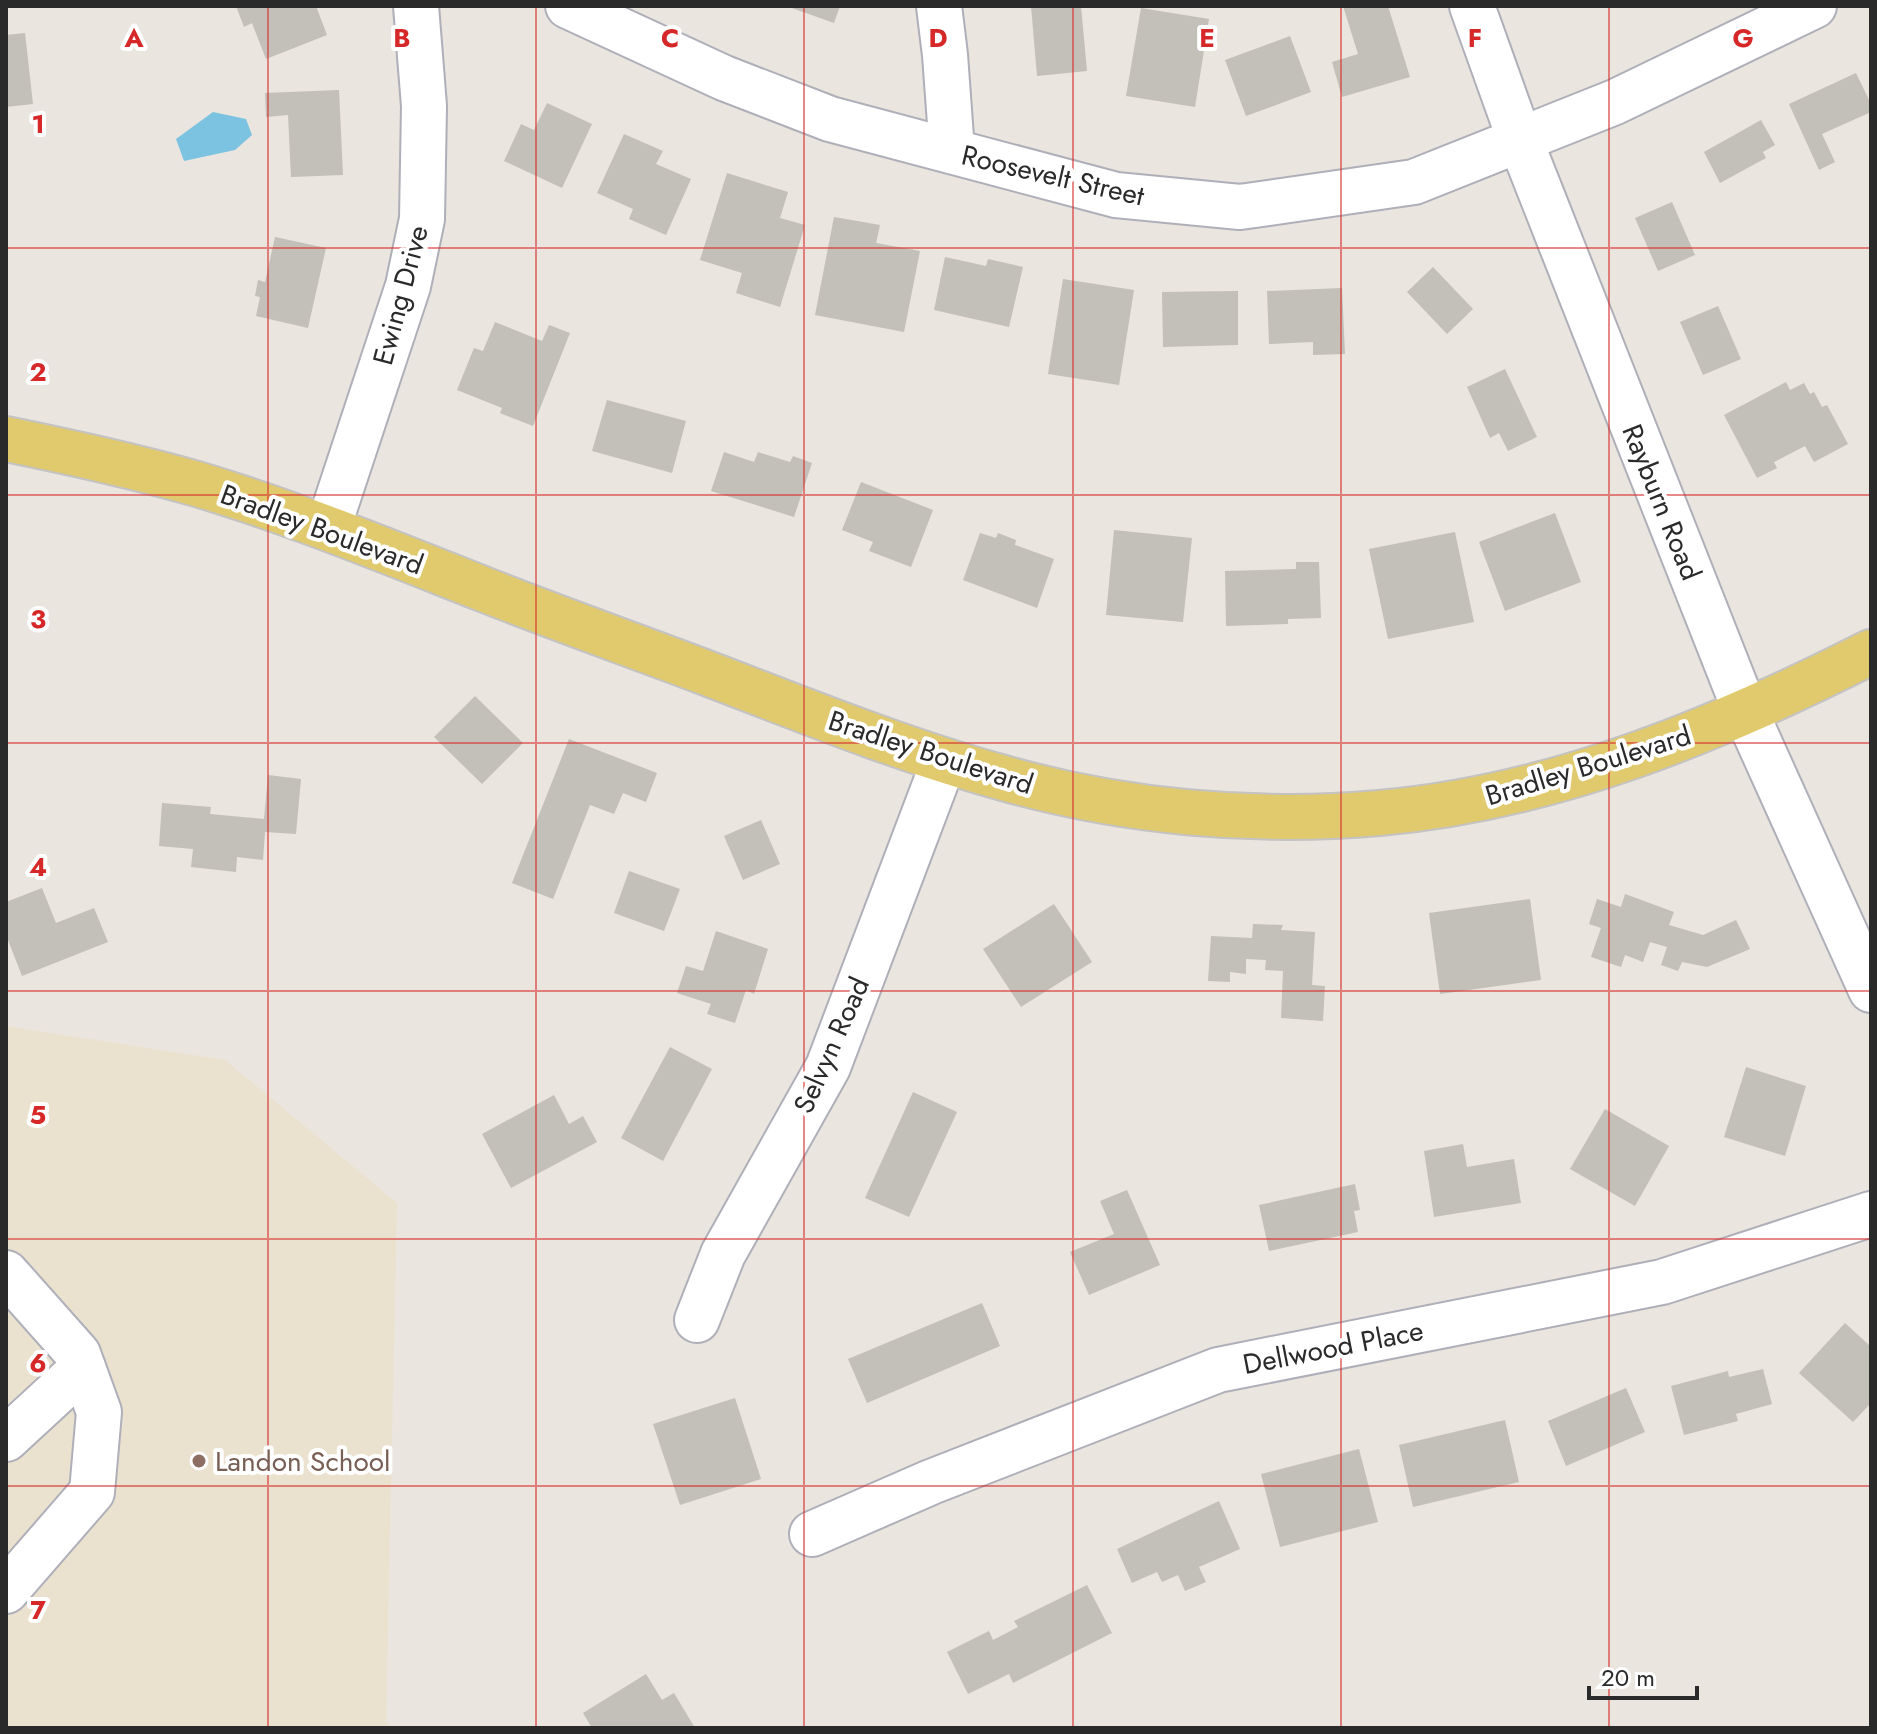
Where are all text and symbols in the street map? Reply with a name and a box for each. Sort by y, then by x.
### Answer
text: A [123,19,144,57]
text: B [393,19,411,57]
text: C [661,19,679,57]
text: D [928,19,948,57]
text: E [1199,19,1215,57]
text: F [1468,19,1482,57]
text: G [1732,19,1754,57]
text: 1 [31,105,45,143]
street label: Roosevelt Street [958,135,1148,216]
street label: Ewing Drive [362,221,439,370]
text: 2 [29,353,47,391]
street label: Rayburn Road [1612,418,1711,586]
street label: Bradley Boulevard [215,474,429,585]
text: 3 [30,600,46,638]
street label: Bradley Boulevard [823,700,1039,805]
street label: Bradley Boulevard [1480,715,1696,816]
text: 4 [29,848,47,886]
street label: Selvyn Road [783,971,880,1120]
text: 5 [30,1096,46,1134]
street label: Dellwood Place [1239,1310,1427,1385]
text: 6 [29,1344,47,1382]
place label: Landon School [215,1441,391,1482]
marker: Landon School [190,1452,208,1470]
text: 7 [30,1591,46,1629]
scale bar [1589,1650,1697,1700]
text: 20 m [1601,1660,1655,1695]

